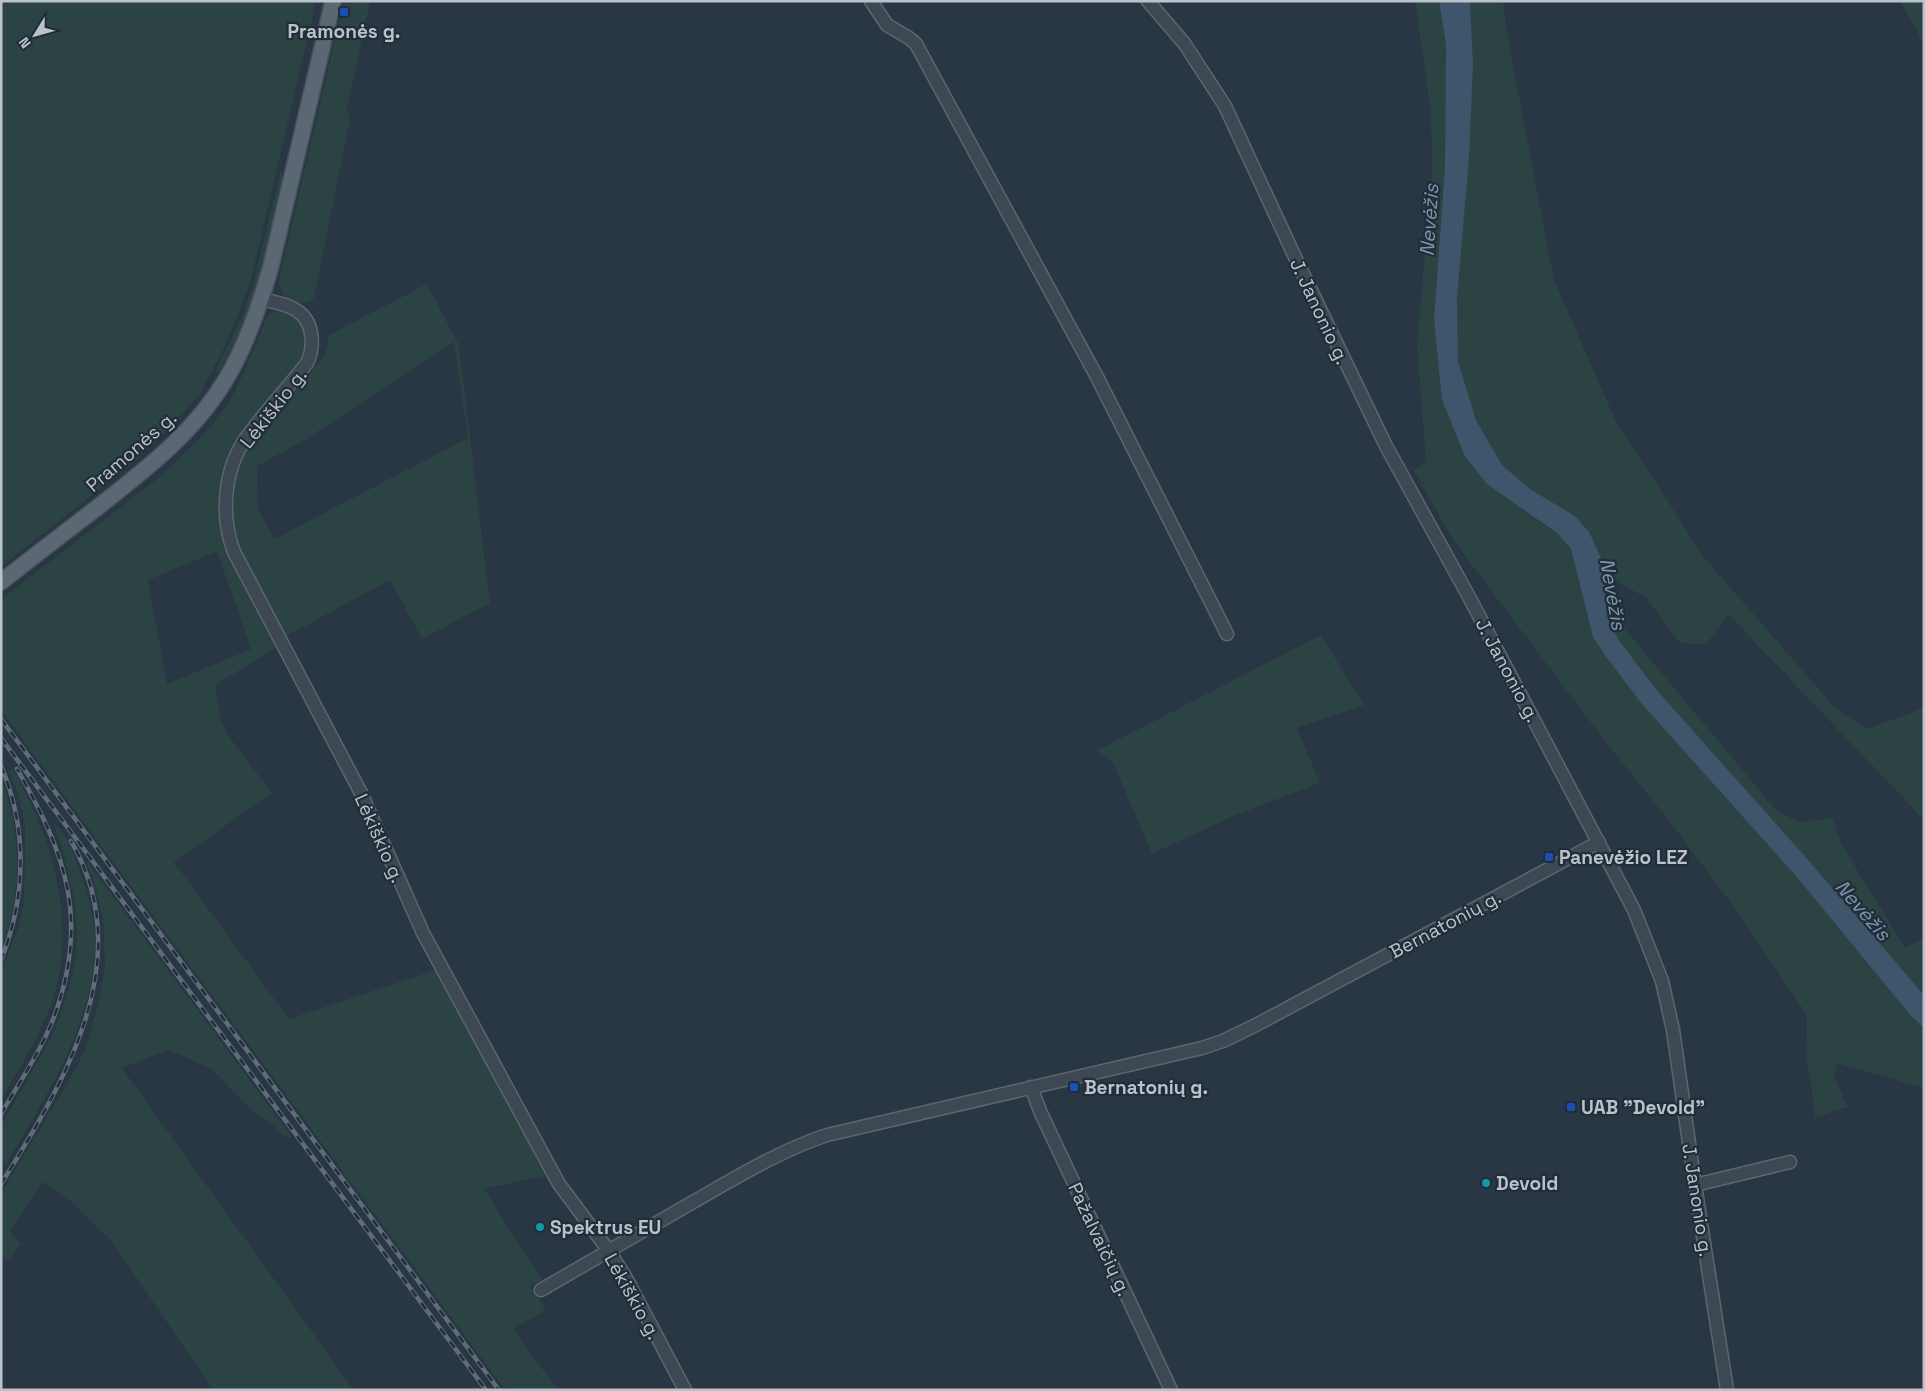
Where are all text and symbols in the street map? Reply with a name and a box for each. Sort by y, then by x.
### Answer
marker: Pramonės g. [338,6,350,18]
north arrow [10,10,60,60]
place label: Pramonės g. [288,19,400,44]
text: N [15,34,35,52]
water label: Nevėžis [1414,182,1445,257]
street label: J. Janonio g. [1284,254,1355,368]
street label: Lėkiškio g. [234,363,312,453]
street label: Pramonės g. [81,405,182,498]
water label: Nevėžis [1594,556,1632,633]
street label: J. Janonio g. [1470,614,1545,727]
street label: Lėkiškio g. [349,790,410,887]
place label: Panevėžio LEZ [1559,845,1688,870]
marker: Panevėžio LEZ [1543,851,1555,863]
water label: Nevėžis [1829,874,1898,947]
street label: Bernatonių g. [1385,885,1505,964]
place label: Bernatonių g. [1084,1075,1208,1100]
marker: Bernatonių g. [1068,1081,1080,1093]
place label: UAB "Devold" [1581,1095,1705,1120]
marker: UAB "Devold" [1565,1101,1577,1113]
street label: J. Janonio g. [1676,1142,1719,1259]
place label: Devold [1496,1171,1558,1196]
marker: Devold [1480,1177,1492,1189]
street label: Pažalvaičių g. [1062,1178,1137,1300]
place label: Spektrus EU [550,1215,661,1240]
marker: Spektrus EU [534,1221,546,1233]
street label: Lėkiškio g. [599,1249,667,1344]

